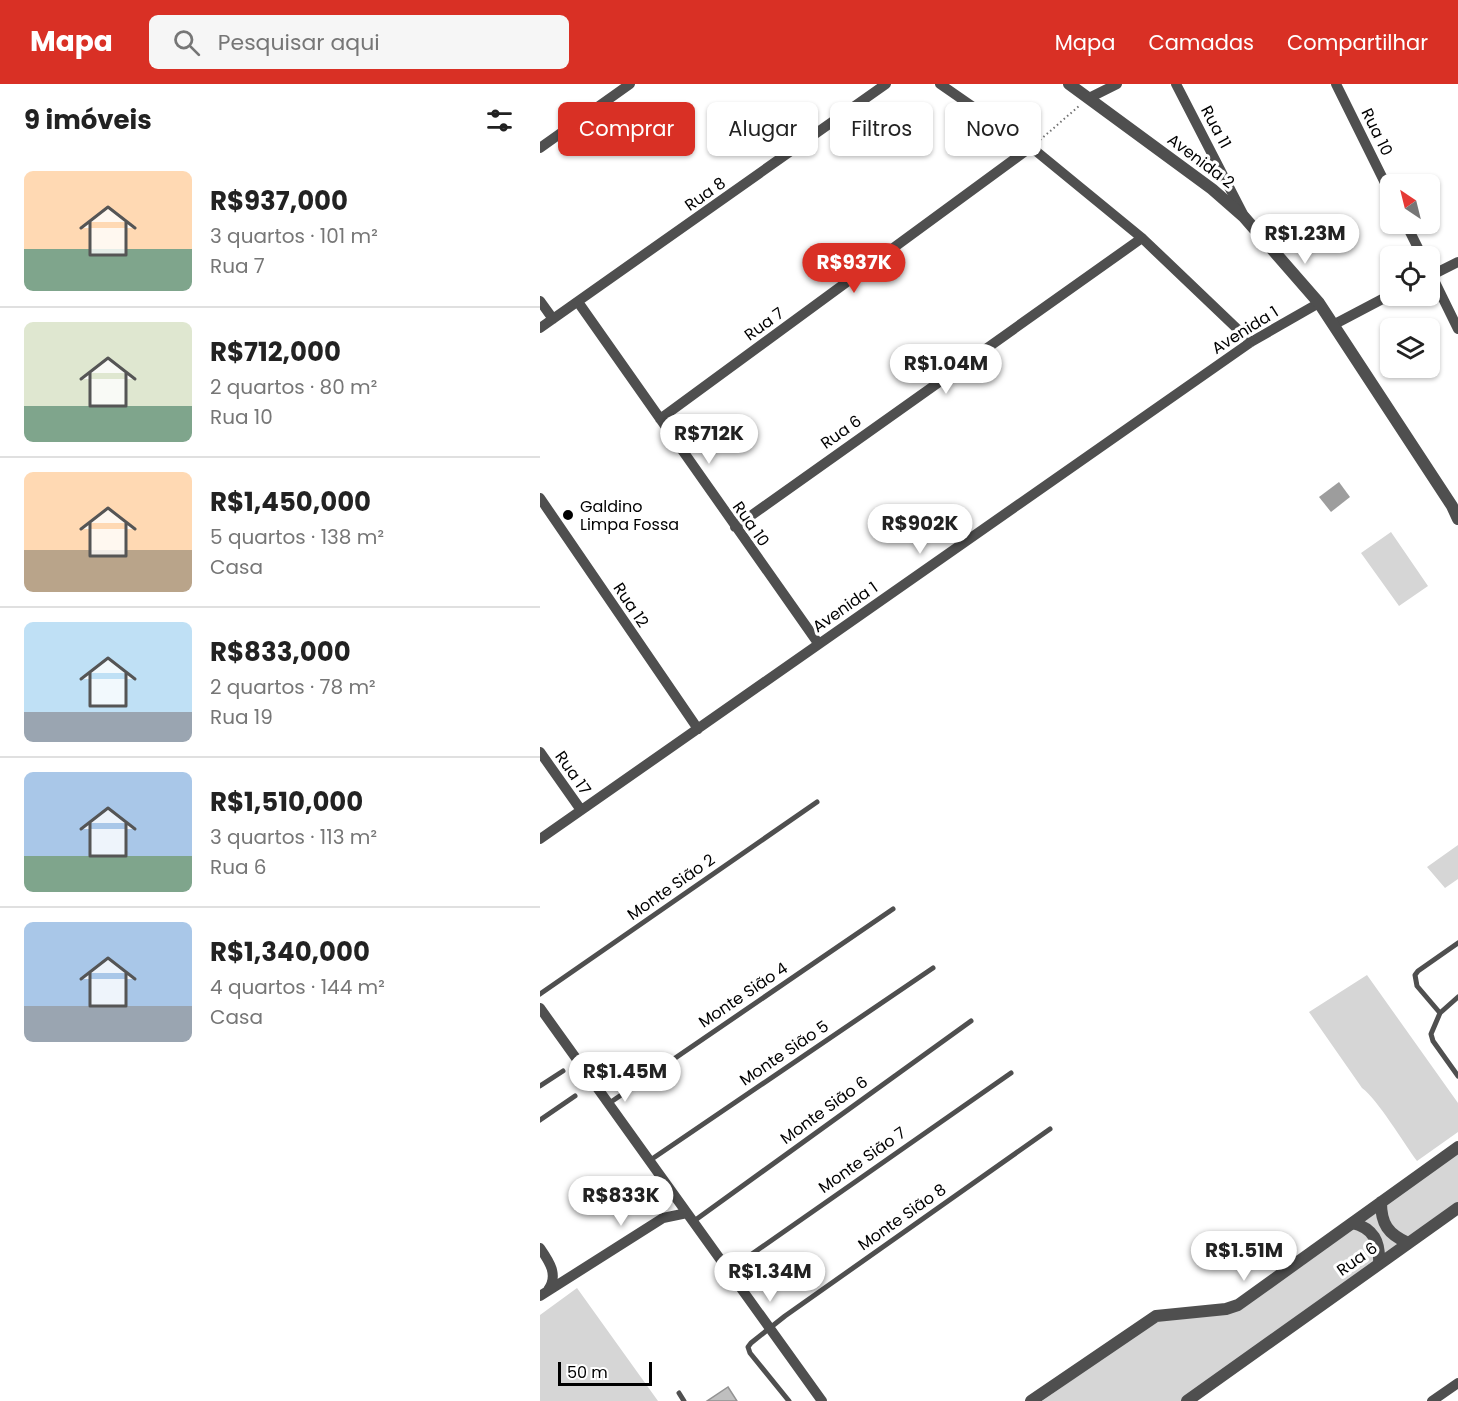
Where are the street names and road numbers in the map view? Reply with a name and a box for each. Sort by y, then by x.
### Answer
street label: Rua 11 [1195,102,1237,152]
street label: Rua 10 [1356,104,1398,160]
street label: Avenida 2 [1163,128,1239,194]
street label: Rua 8 [680,172,730,216]
street label: Avenida 1 [1207,300,1283,360]
street label: Rua 7 [740,302,789,346]
street label: Rua 6 [816,410,866,454]
street label: Rua 10 [727,497,775,551]
street label: Avenida 1 [808,576,882,638]
street label: Rua 12 [608,578,654,632]
street label: Rua 17 [550,746,597,800]
street label: Monte Sião 2 [623,848,719,926]
street label: Monte Sião 4 [694,957,792,1033]
street label: Monte Sião 5 [735,1015,833,1091]
street label: Monte Sião 6 [776,1070,872,1150]
street label: Monte Sião 7 [814,1121,910,1199]
street label: Monte Sião 8 [853,1178,951,1256]
street label: Rua 6 [1332,1237,1382,1281]

